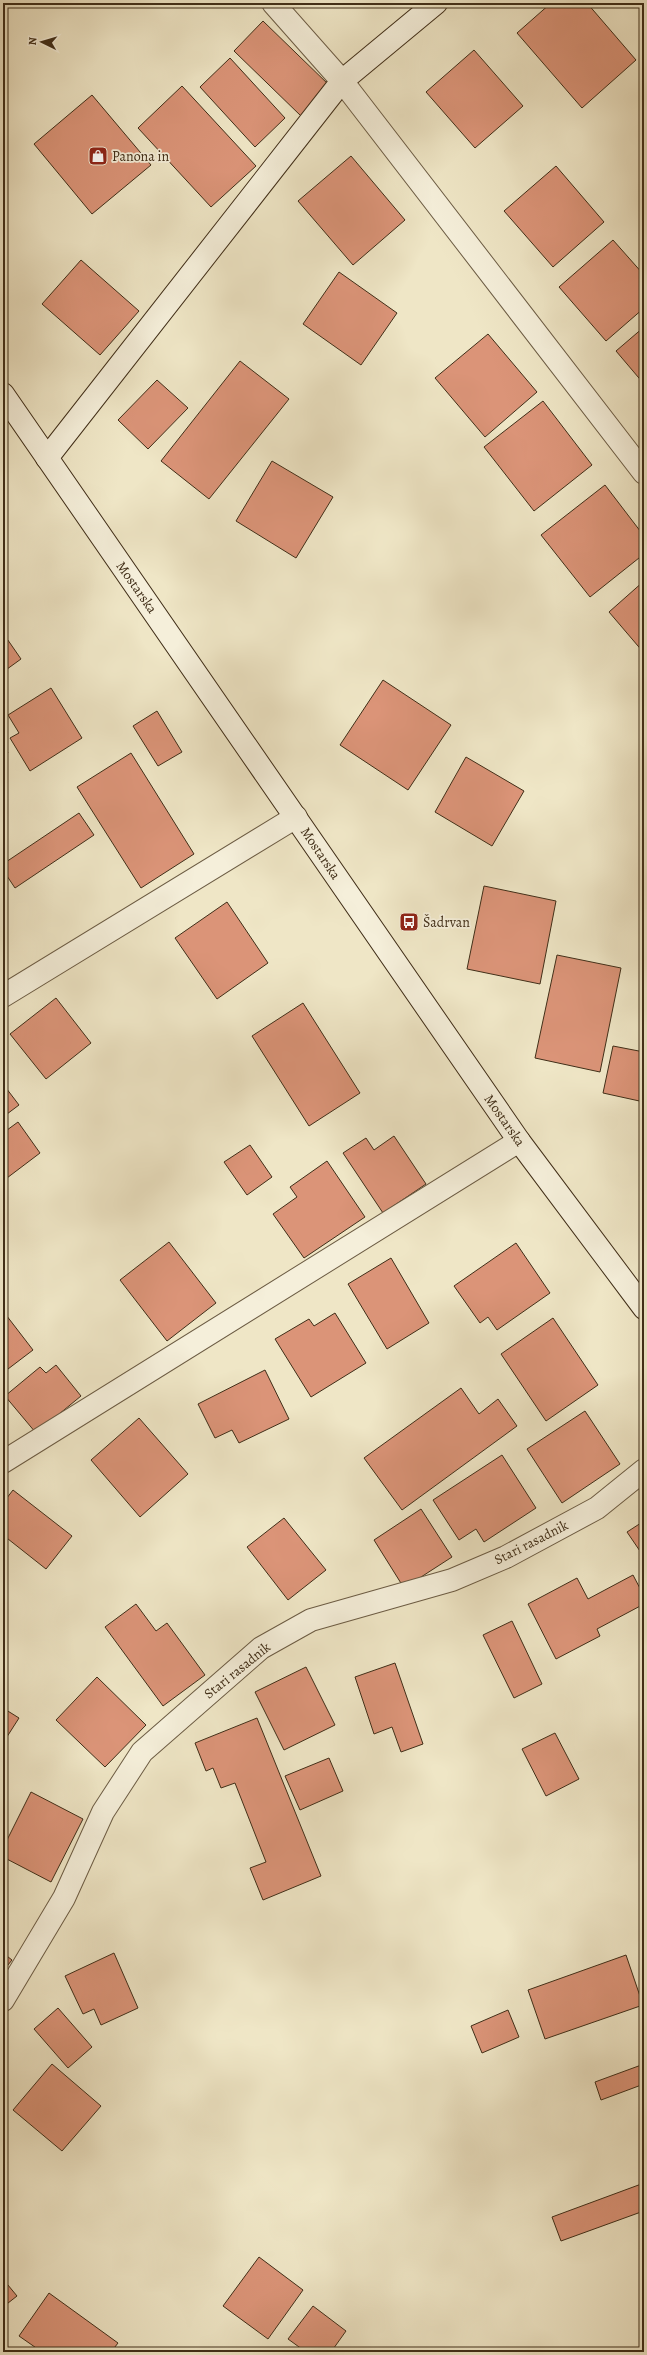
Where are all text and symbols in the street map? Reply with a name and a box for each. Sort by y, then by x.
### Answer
north arrow [22,22,62,62]
text: N [25,37,40,46]
shop icon: Panona in [87,145,109,167]
place label: Panona in [112,147,170,166]
street label: Mostarska [112,557,162,618]
street label: Mostarska [296,823,345,884]
bus stop icon: Šadrvan [398,911,420,933]
place label: Šadrvan [423,913,470,932]
street label: Mostarska [480,1090,530,1151]
street label: Stari rasadnik [491,1516,572,1569]
street label: Stari rasadnik [200,1638,275,1703]

